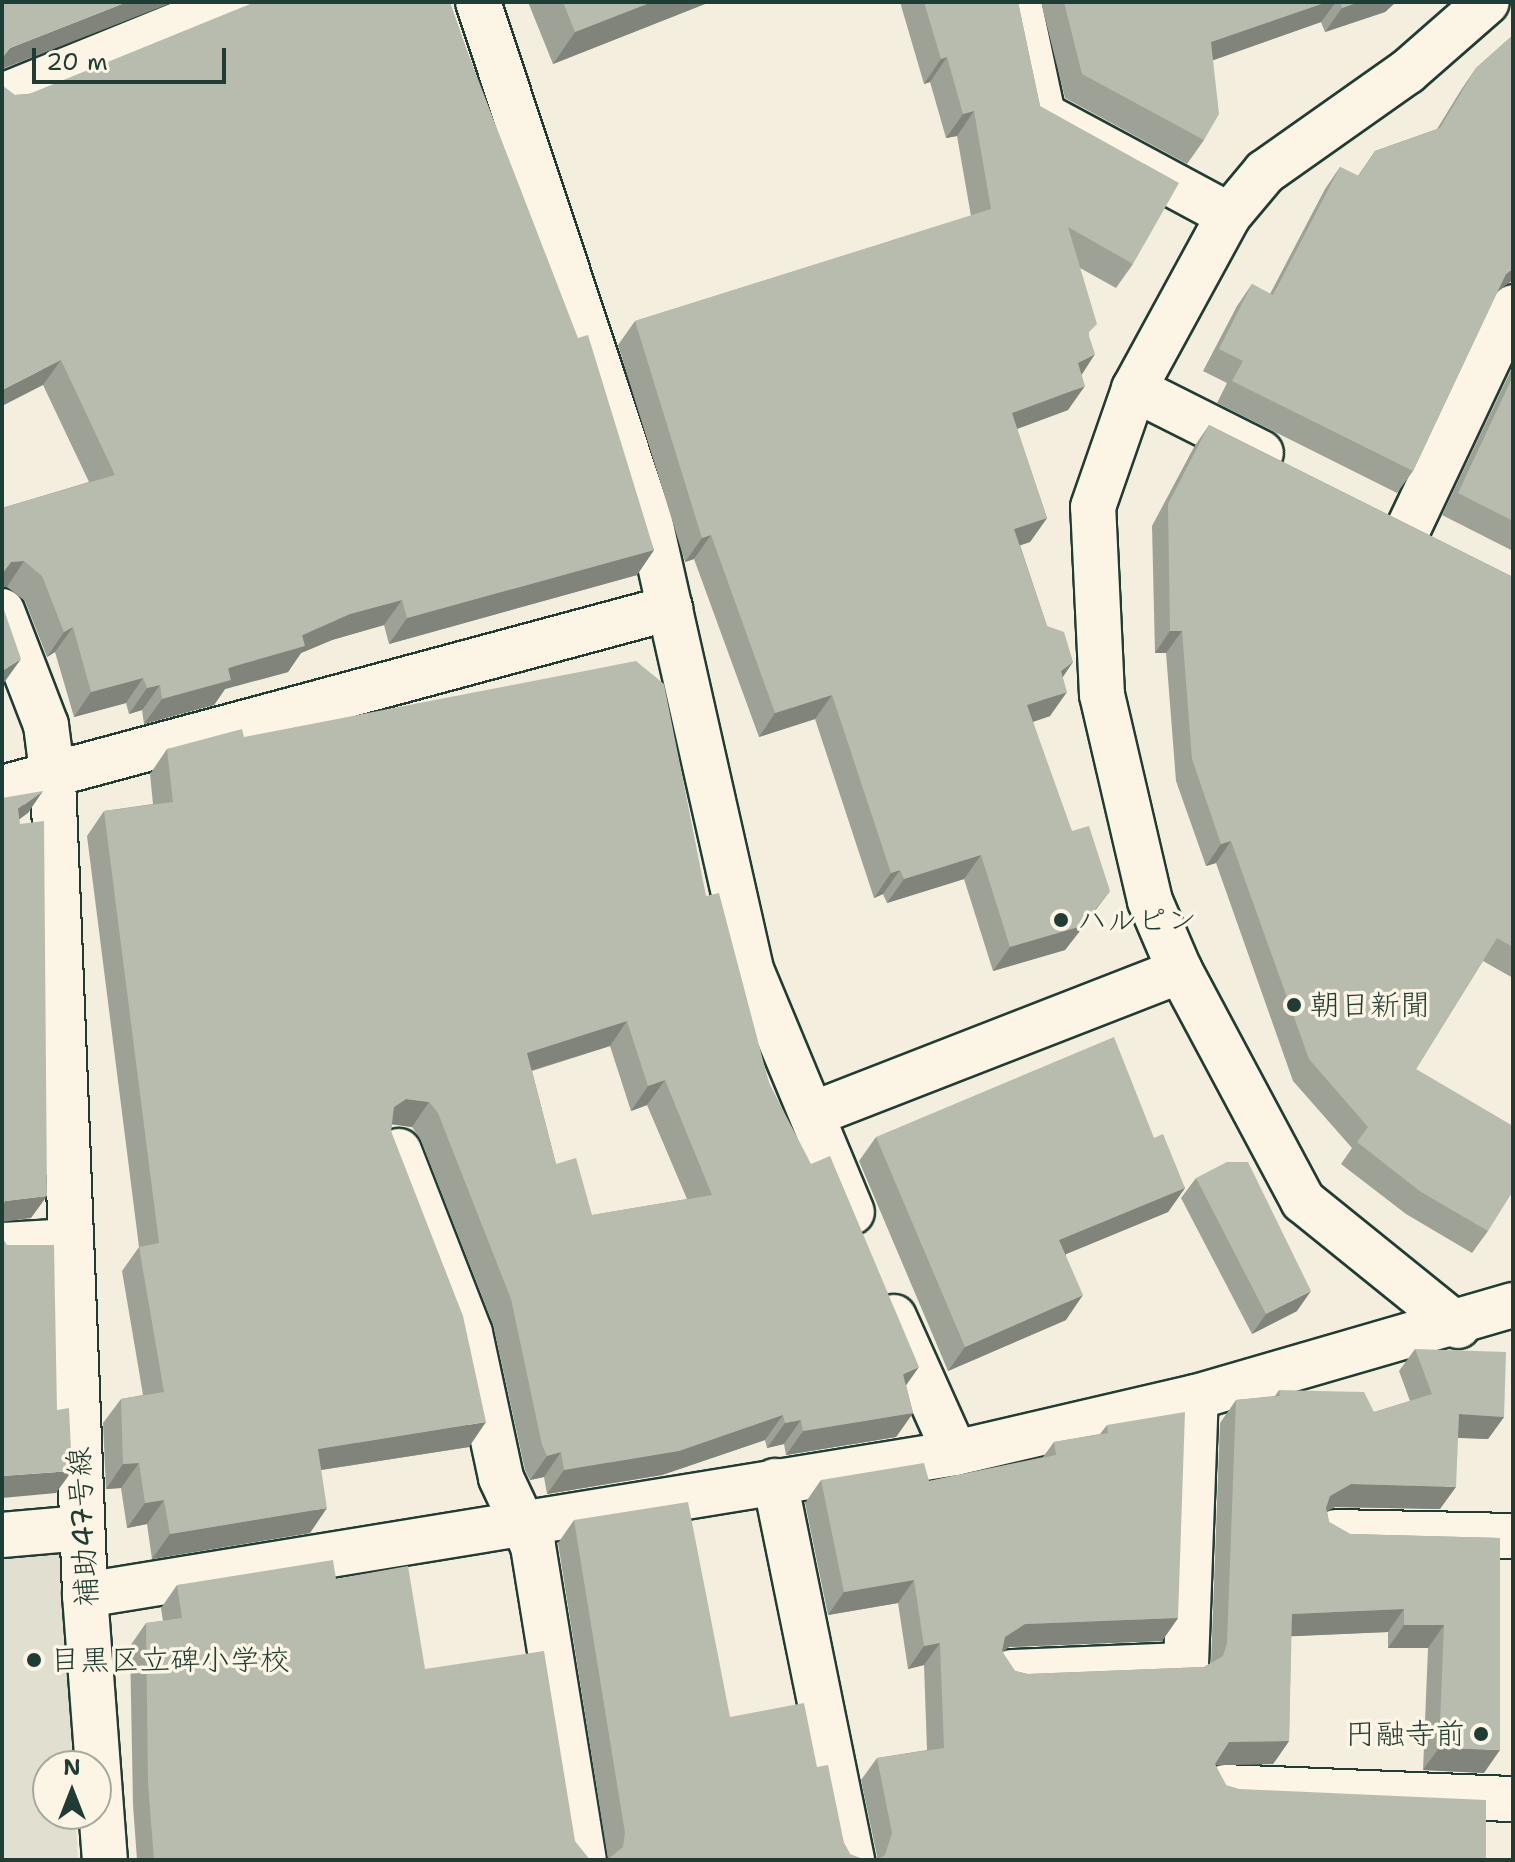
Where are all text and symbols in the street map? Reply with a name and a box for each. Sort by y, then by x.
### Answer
scale bar [36,32,230,82]
text: 20 m [46,46,108,78]
place label: ハルピン [1077,902,1197,938]
marker: ハルピン [1052,911,1070,929]
place label: 朝日新聞 [1310,987,1430,1023]
marker: 朝日新聞 [1285,996,1303,1014]
street label: 補助47号線 [61,1446,105,1608]
place label: 目黒区立碑小学校 [50,1642,290,1678]
marker: 目黒区立碑小学校 [25,1651,43,1669]
place label: 円融寺前 [1345,1716,1465,1752]
marker: 円融寺前 [1472,1725,1490,1743]
north arrow [32,1750,112,1830]
text: N [63,1753,81,1782]

